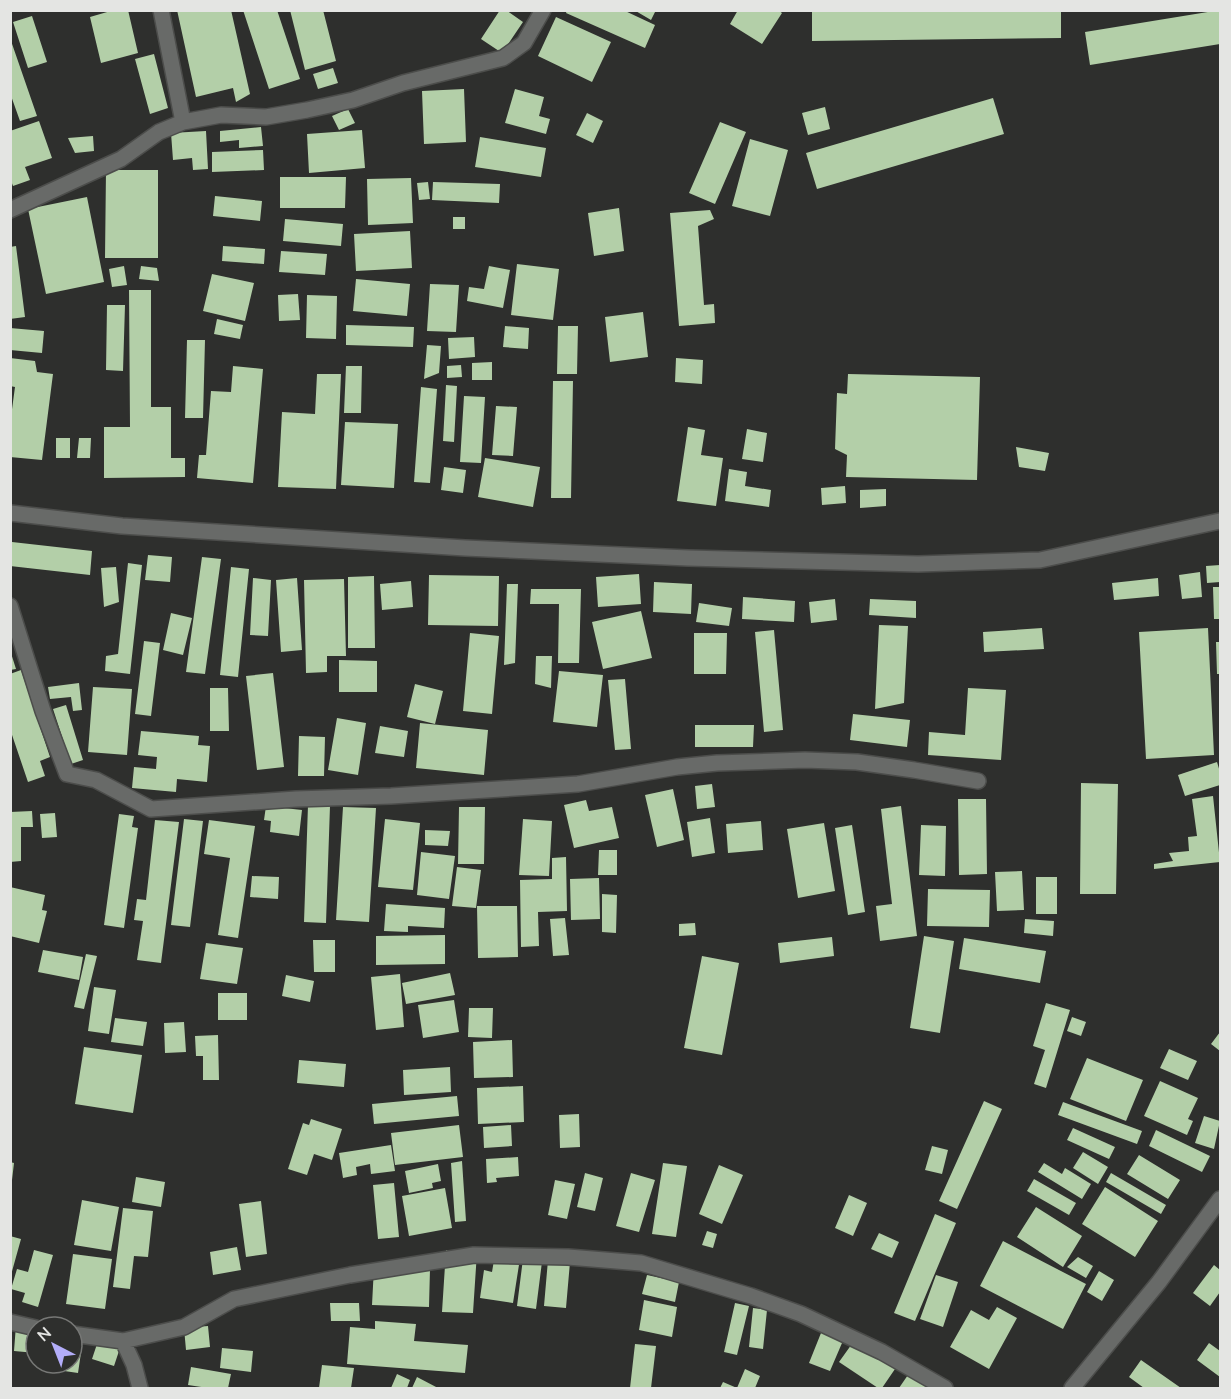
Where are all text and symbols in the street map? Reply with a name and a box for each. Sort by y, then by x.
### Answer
north arrow [24,1315,84,1375]
text: N [33,1322,56,1347]

